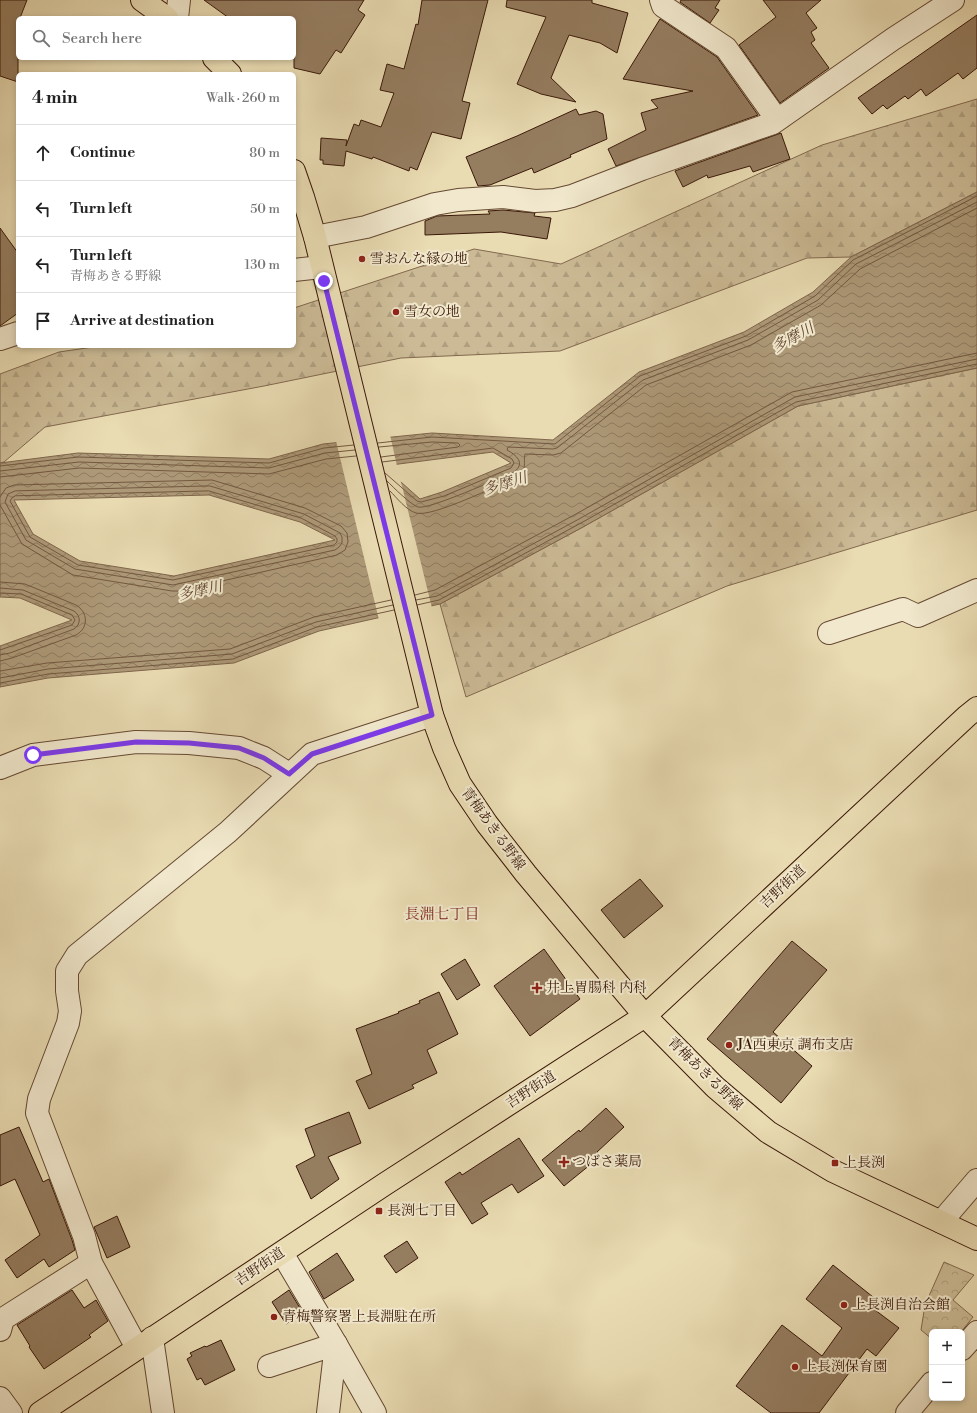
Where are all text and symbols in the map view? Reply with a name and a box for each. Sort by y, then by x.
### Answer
search box [16,16,296,60]
icon: search [30,27,52,49]
text: Search here [62,29,142,48]
text: 4 min [32,87,77,109]
text: Walk · 260 m [206,90,280,106]
icon: ahead [32,142,54,164]
text: Continue [70,143,135,162]
text: 80 m [249,145,280,161]
icon: left [32,198,54,220]
text: Turn left [70,199,132,218]
text: 50 m [250,201,280,217]
text: Turn left [70,246,132,265]
place label: 雪おんな縁の地 [370,250,468,268]
icon: left [32,254,54,276]
marker: 雪おんな縁の地 [357,254,367,264]
text: 130 m [245,257,280,273]
text: 青梅あきる野線 [70,268,161,284]
route end [315,272,333,290]
place label: 雪女の地 [404,303,460,321]
marker: 雪女の地 [391,307,401,317]
icon: arrive [32,310,54,332]
text: Arrive at destination [70,311,214,330]
water label: 多摩川 [769,318,819,357]
water label: 多摩川 [481,468,531,500]
water label: 多摩川 [176,577,226,605]
route start [24,746,42,764]
street label: 青梅あきる野線 [457,784,529,874]
street label: 吉野街道 [756,861,810,913]
district label: 長淵七丁目 [404,905,480,924]
place label: 井上胃腸科 内科 [546,979,647,997]
marker: 井上胃腸科 内科 [531,982,543,994]
street label: 青梅あきる野線 [664,1033,746,1115]
place label: JA西東京 調布支店 [736,1036,853,1054]
marker: JA西東京 調布支店 [724,1040,734,1050]
street label: 吉野街道 [503,1067,559,1113]
place label: つばさ薬局 [572,1153,642,1171]
place label: 上長渕 [843,1154,885,1172]
marker: つばさ薬局 [559,1157,569,1167]
marker: 上長渕 [830,1158,840,1168]
place label: 長渕七丁目 [387,1202,457,1220]
marker: 長渕七丁目 [374,1206,384,1216]
street label: 吉野街道 [232,1244,288,1290]
place label: 上長渕自治会館 [852,1296,950,1314]
marker: 上長渕自治会館 [839,1300,849,1310]
place label: 青梅警察署上長淵駐在所 [282,1308,436,1326]
marker: 青梅警察署上長淵駐在所 [269,1312,279,1322]
map controls [929,1329,965,1401]
button: + [929,1329,965,1365]
place label: 上長渕保育園 [803,1358,887,1376]
marker: 上長渕保育園 [790,1362,800,1372]
button: − [929,1365,965,1401]

